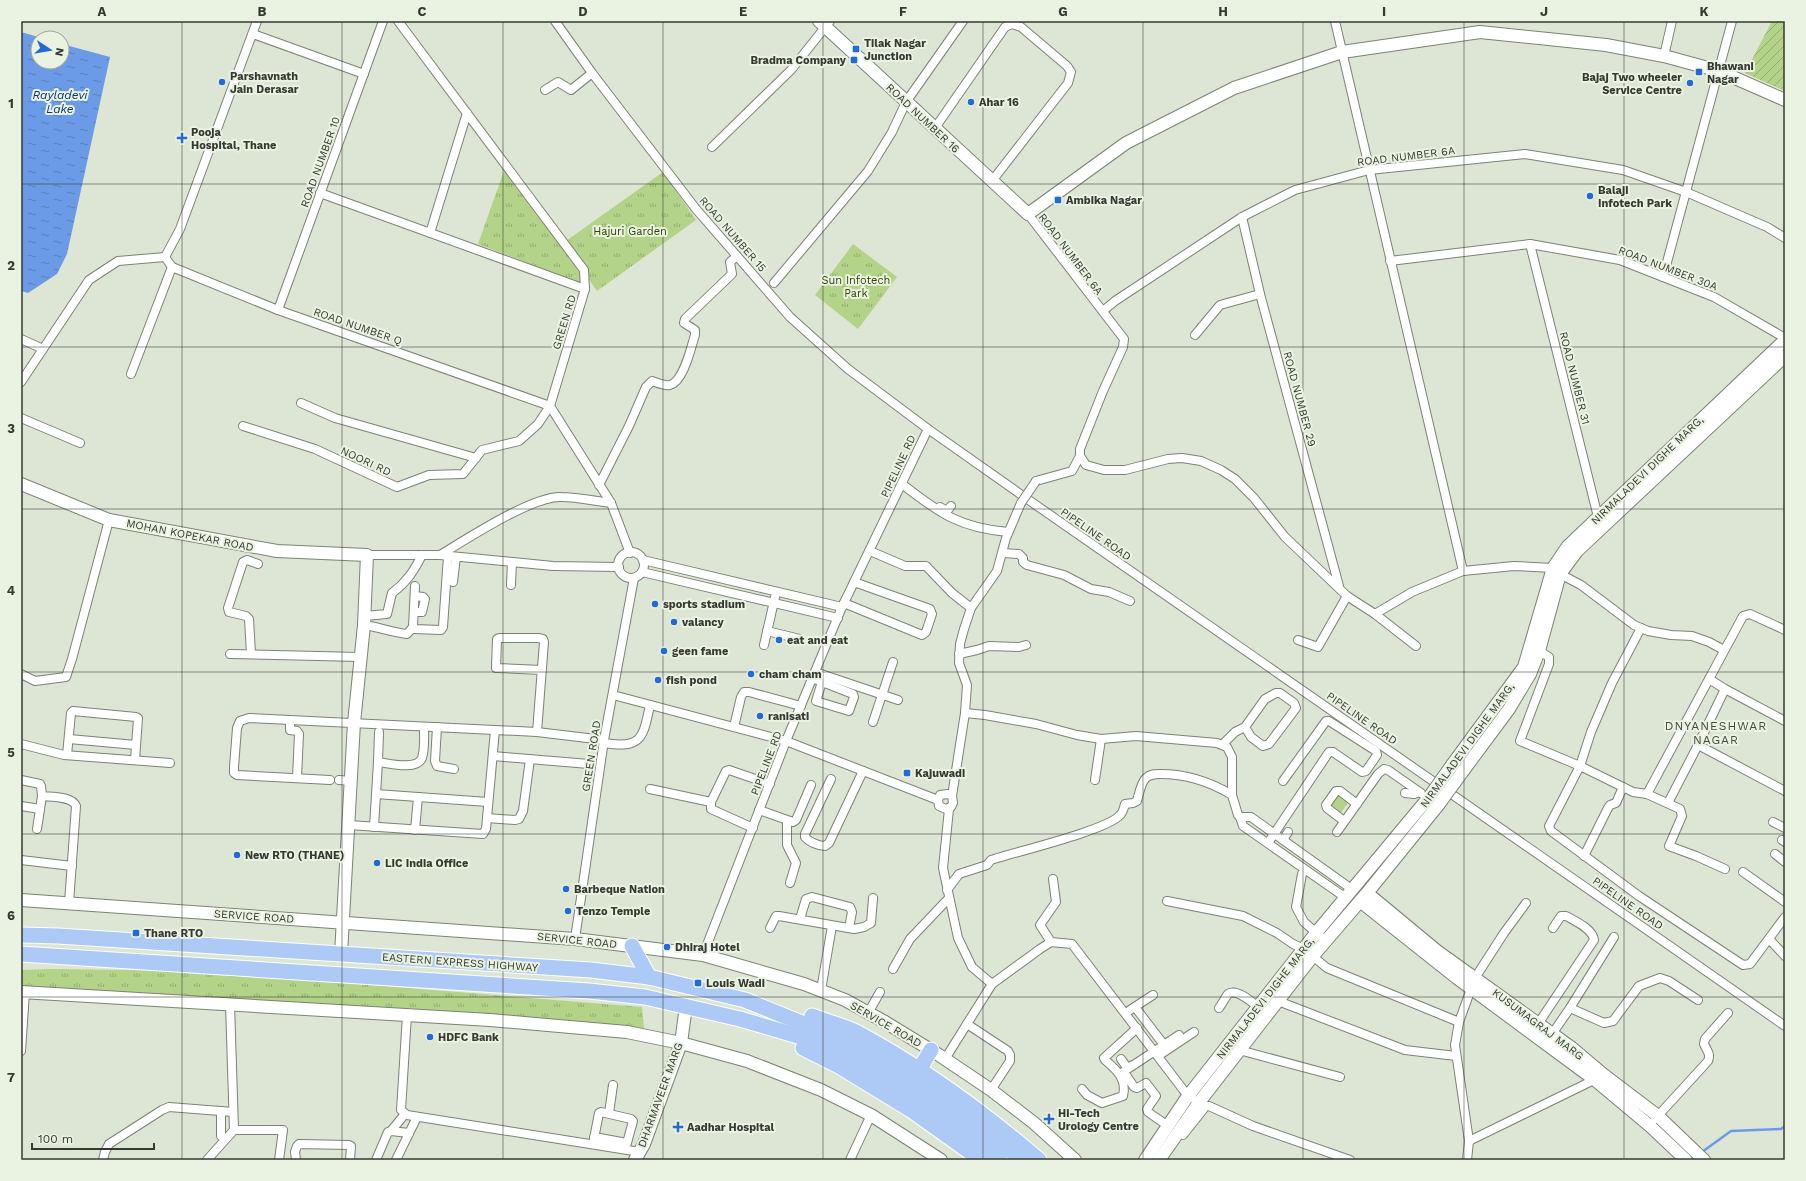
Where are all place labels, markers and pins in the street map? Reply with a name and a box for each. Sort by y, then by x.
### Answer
place label: Tilak Nagar Junction [864,37,926,63]
marker: Tilak Nagar Junction [851,44,861,54]
place label: Bradma Company [750,54,847,67]
marker: Bradma Company [849,55,859,65]
place label: Bhawani Nagar [1707,60,1754,86]
marker: Bhawani Nagar [1694,67,1704,77]
place label: Parshavnath Jain Derasar [230,70,299,96]
place label: Bajaj Two wheeler Service Centre [1582,71,1682,97]
marker: Parshavnath Jain Derasar [217,77,227,87]
marker: Bajaj Two wheeler Service Centre [1685,78,1695,88]
place label: Ahar 16 [979,96,1019,109]
marker: Ahar 16 [966,97,976,107]
place label: Pooja Hospital, Thane [191,126,276,152]
marker: Pooja Hospital, Thane [176,132,188,144]
place label: Balaji Infotech Park [1598,184,1672,210]
marker: Balaji Infotech Park [1585,191,1595,201]
place label: Ambika Nagar [1066,194,1142,207]
marker: Ambika Nagar [1053,195,1063,205]
place label: sports stadium [663,598,745,611]
marker: sports stadium [650,599,660,609]
place label: valancy [681,616,724,629]
marker: valancy [669,617,679,627]
place label: eat and eat [787,634,848,647]
marker: eat and eat [774,635,784,645]
place label: geen fame [672,645,728,658]
marker: geen fame [659,646,669,656]
place label: cham cham [759,668,822,681]
marker: cham cham [746,669,756,679]
place label: fish pond [666,674,717,687]
marker: fish pond [653,675,663,685]
place label: ranisati [768,710,809,723]
marker: ranisati [755,711,765,721]
place label: Kajuwadi [915,767,965,780]
marker: Kajuwadi [902,768,912,778]
place label: New RTO (THANE) [245,849,344,862]
marker: New RTO (THANE) [232,850,242,860]
place label: LIC India Office [385,857,468,870]
marker: LIC India Office [372,858,382,868]
place label: Barbeque Nation [574,883,665,896]
marker: Barbeque Nation [561,884,571,894]
place label: Tenzo Temple [576,905,650,918]
marker: Tenzo Temple [563,906,573,916]
place label: Thane RTO [144,927,203,940]
marker: Thane RTO [131,928,141,938]
place label: Dhiraj Hotel [675,941,740,954]
marker: Dhiraj Hotel [662,942,672,952]
place label: Louis Wadi [706,977,765,990]
marker: Louis Wadi [693,978,703,988]
place label: HDFC Bank [438,1031,499,1044]
marker: HDFC Bank [425,1032,435,1042]
place label: Hi-Tech Urology Centre [1058,1107,1139,1133]
marker: Hi-Tech Urology Centre [1043,1113,1055,1125]
marker: Aadhar Hospital [672,1121,684,1133]
place label: Aadhar Hospital [687,1121,775,1134]

